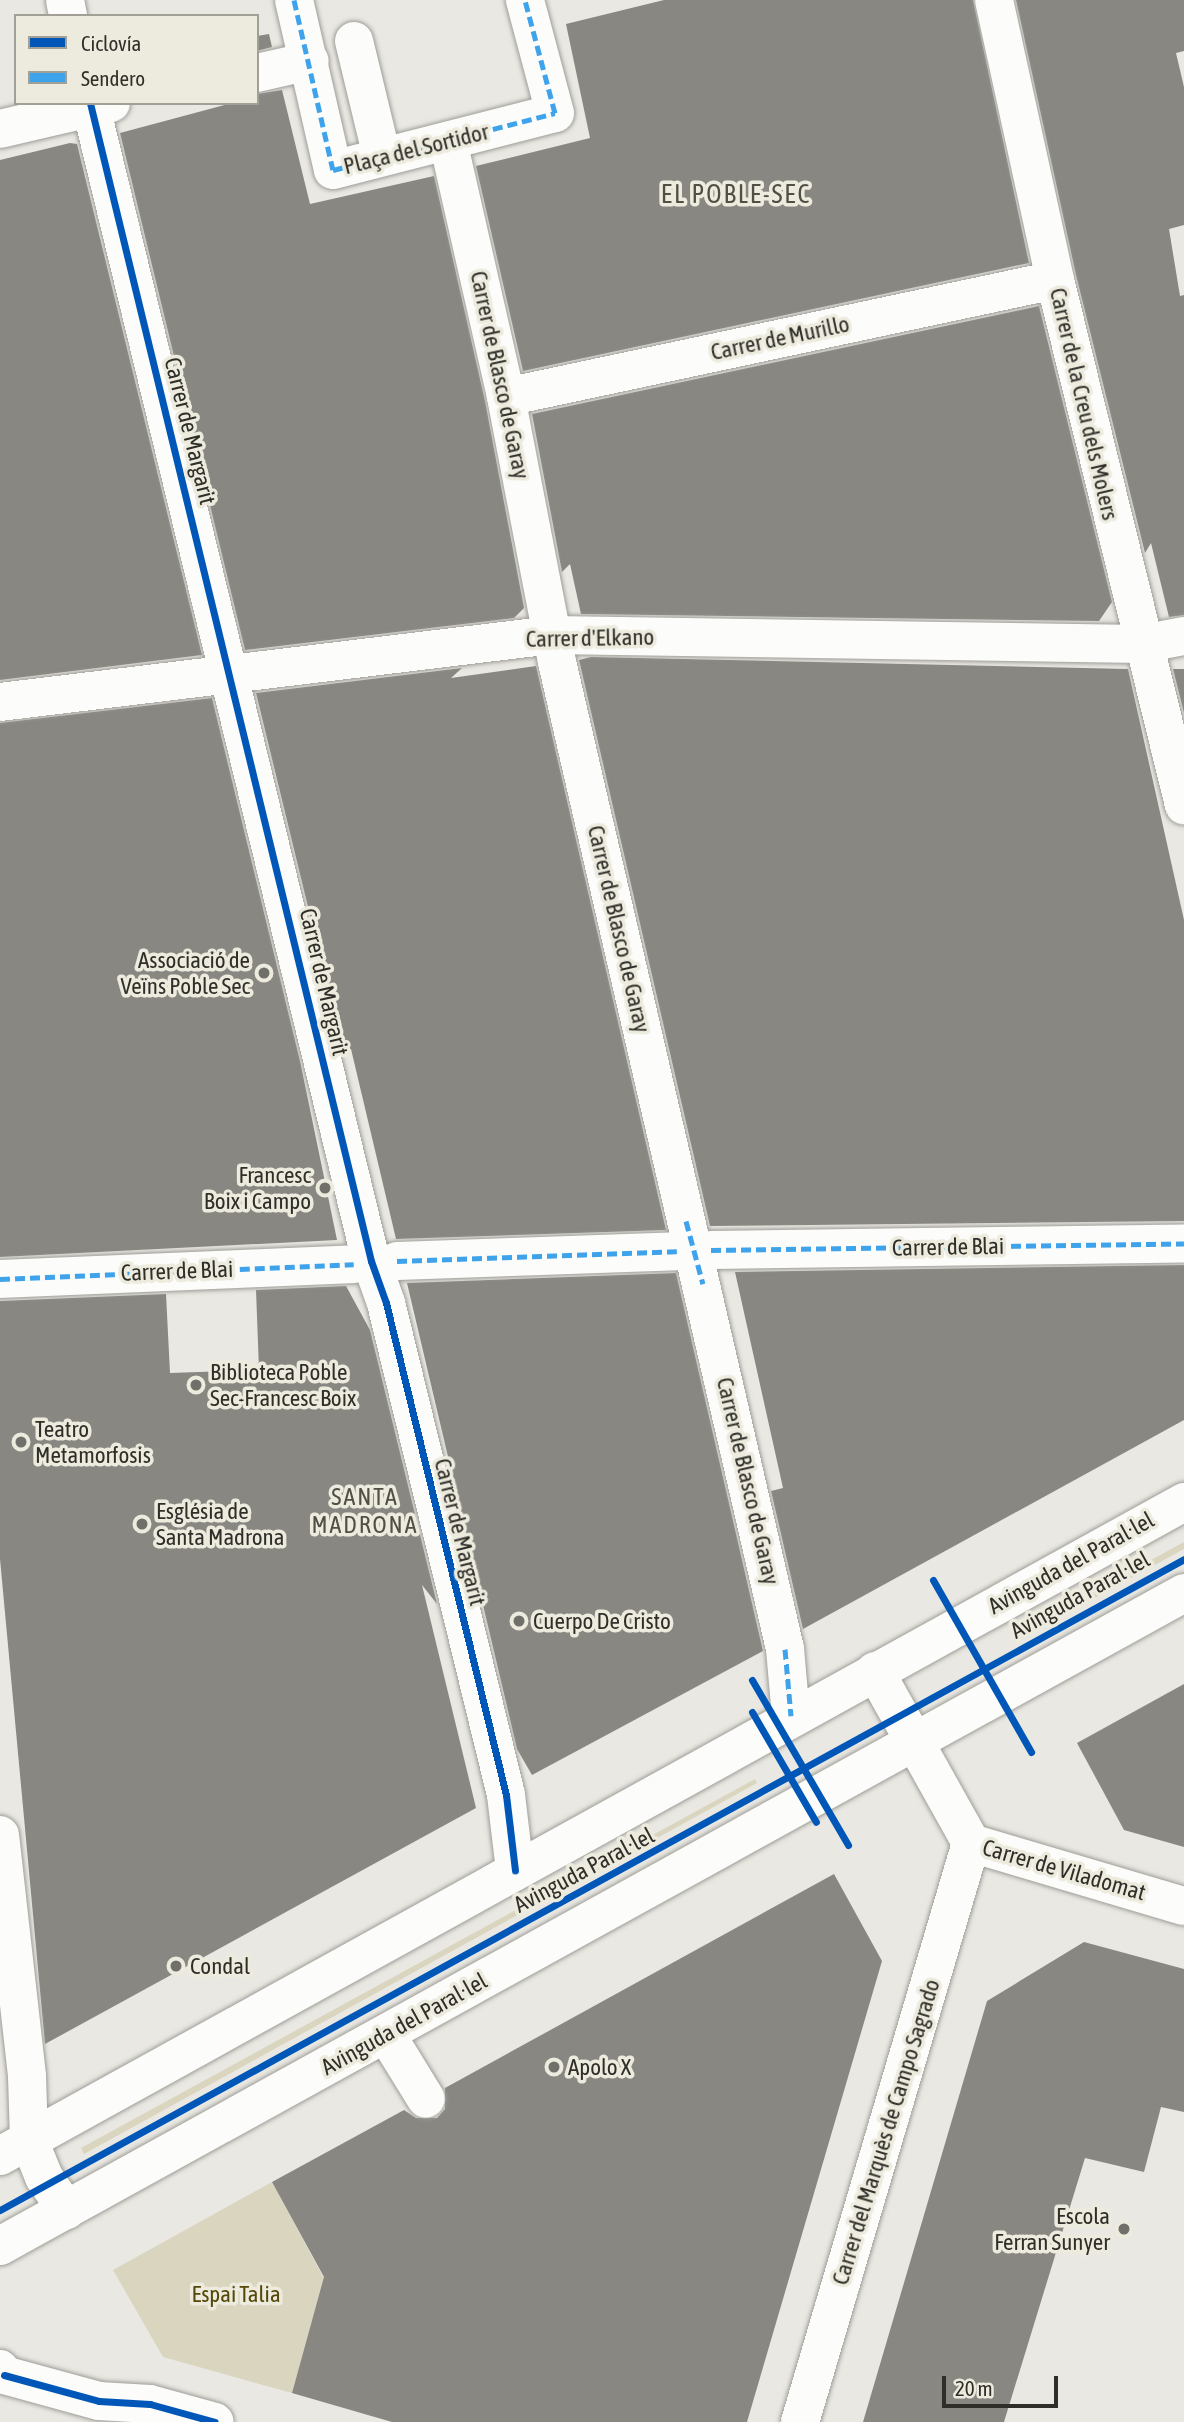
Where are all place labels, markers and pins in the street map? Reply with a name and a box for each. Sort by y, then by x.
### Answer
place label: Associació de Veïns Poble Sec [121,946,250,1000]
marker: Associació de Veïns Poble Sec [256,965,272,981]
place label: Francesc Boix i Campo [204,1161,311,1215]
marker: Francesc Boix i Campo [317,1180,333,1196]
place label: Biblioteca Poble Sec-Francesc Boix [210,1358,356,1412]
marker: Biblioteca Poble Sec-Francesc Boix [188,1377,204,1393]
place label: Teatro Metamorfosis [35,1415,151,1469]
marker: Teatro Metamorfosis [13,1434,29,1450]
place label: Església de Santa Madrona [156,1497,284,1551]
marker: Església de Santa Madrona [134,1516,150,1532]
place label: Cuerpo De Cristo [533,1607,671,1635]
marker: Cuerpo De Cristo [511,1613,527,1629]
place label: Condal [190,1952,250,1980]
marker: Condal [168,1958,184,1974]
place label: Apolo X [568,2053,631,2081]
marker: Apolo X [546,2059,562,2075]
place label: Escola Ferran Sunyer [994,2202,1110,2256]
marker: Escola Ferran Sunyer [1116,2221,1132,2237]

